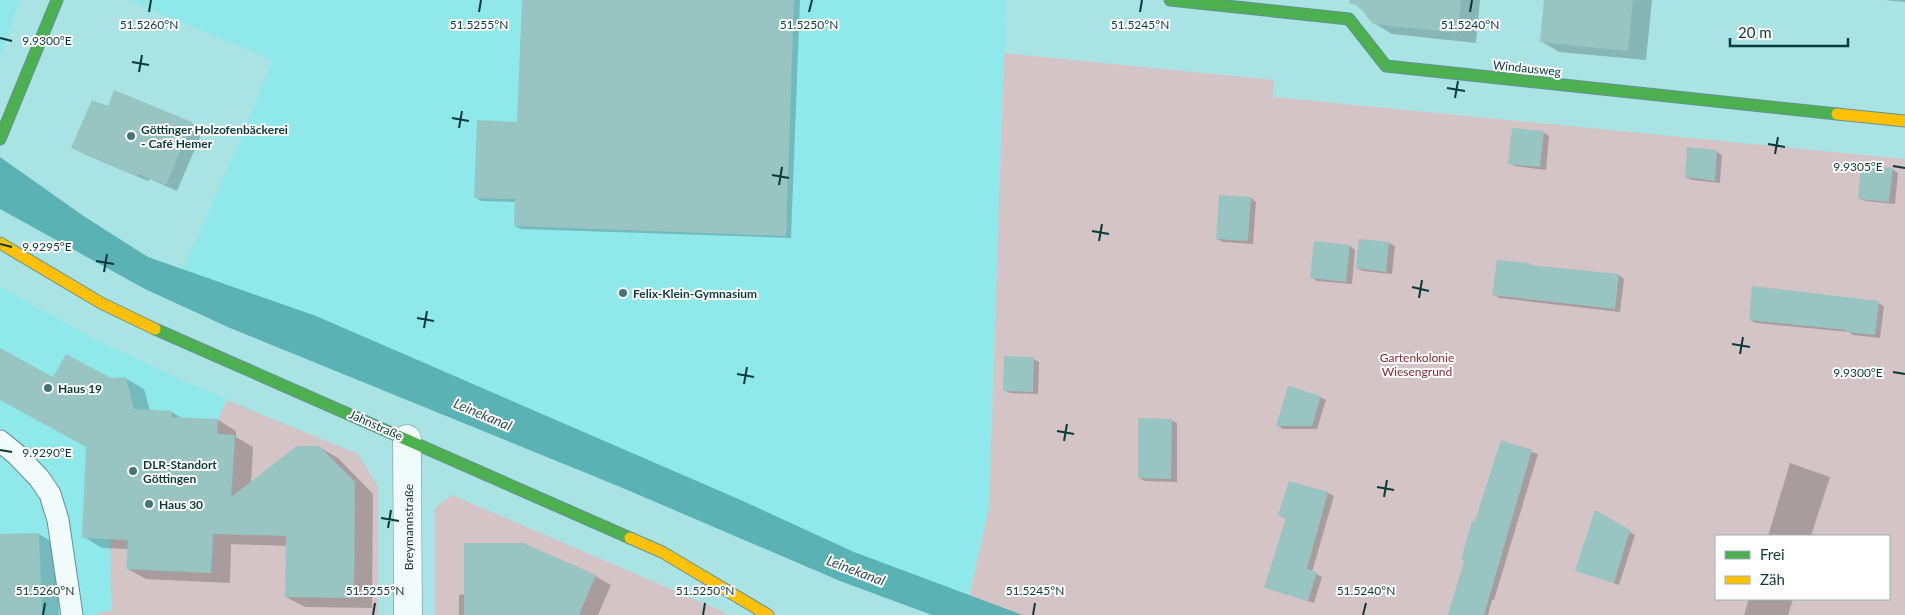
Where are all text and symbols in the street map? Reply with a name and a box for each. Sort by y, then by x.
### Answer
scale bar [1730,15,1848,47]
text: 51.5260°N [120,17,178,32]
text: 51.5255°N [450,17,508,32]
text: 51.5250°N [780,17,838,32]
text: 51.5245°N [1111,17,1169,32]
text: 51.5240°N [1441,17,1499,32]
text: 20 m [1738,23,1772,41]
text: 9.9300°E [22,33,72,48]
street label: Windausweg [1492,57,1562,79]
place label: Göttinger Holzofenbäckerei - Café Hemer [141,122,288,151]
marker: Göttinger Holzofenbäckerei - Café Hemer [125,130,137,142]
text: 9.9305°E [1833,159,1883,174]
text: 9.9295°E [22,239,72,254]
place label: Felix-Klein-Gymnasium [633,286,757,301]
marker: Felix-Klein-Gymnasium [617,287,629,299]
park label: Gartenkolonie Wiesengrund [1380,350,1454,379]
text: 9.9300°E [1833,365,1883,380]
place label: Haus 19 [58,381,102,396]
marker: Haus 19 [42,382,54,394]
water label: Leinekanal [451,394,515,434]
street label: Jahnstraße [347,407,405,443]
text: 9.9290°E [22,445,72,460]
place label: DLR-Standort Göttingen [143,457,217,486]
marker: DLR-Standort Göttingen [127,465,139,477]
street label: Breymannstraße [401,484,416,570]
place label: Haus 30 [159,497,203,512]
marker: Haus 30 [143,498,155,510]
legend [1715,535,1890,600]
text: Frei [1760,545,1785,563]
water label: Leinekanal [824,551,888,589]
text: Zäh [1760,570,1785,588]
text: 51.5260°N [16,583,74,598]
text: 51.5255°N [346,583,404,598]
text: 51.5250°N [676,583,734,598]
text: 51.5245°N [1006,583,1064,598]
text: 51.5240°N [1337,583,1395,598]

